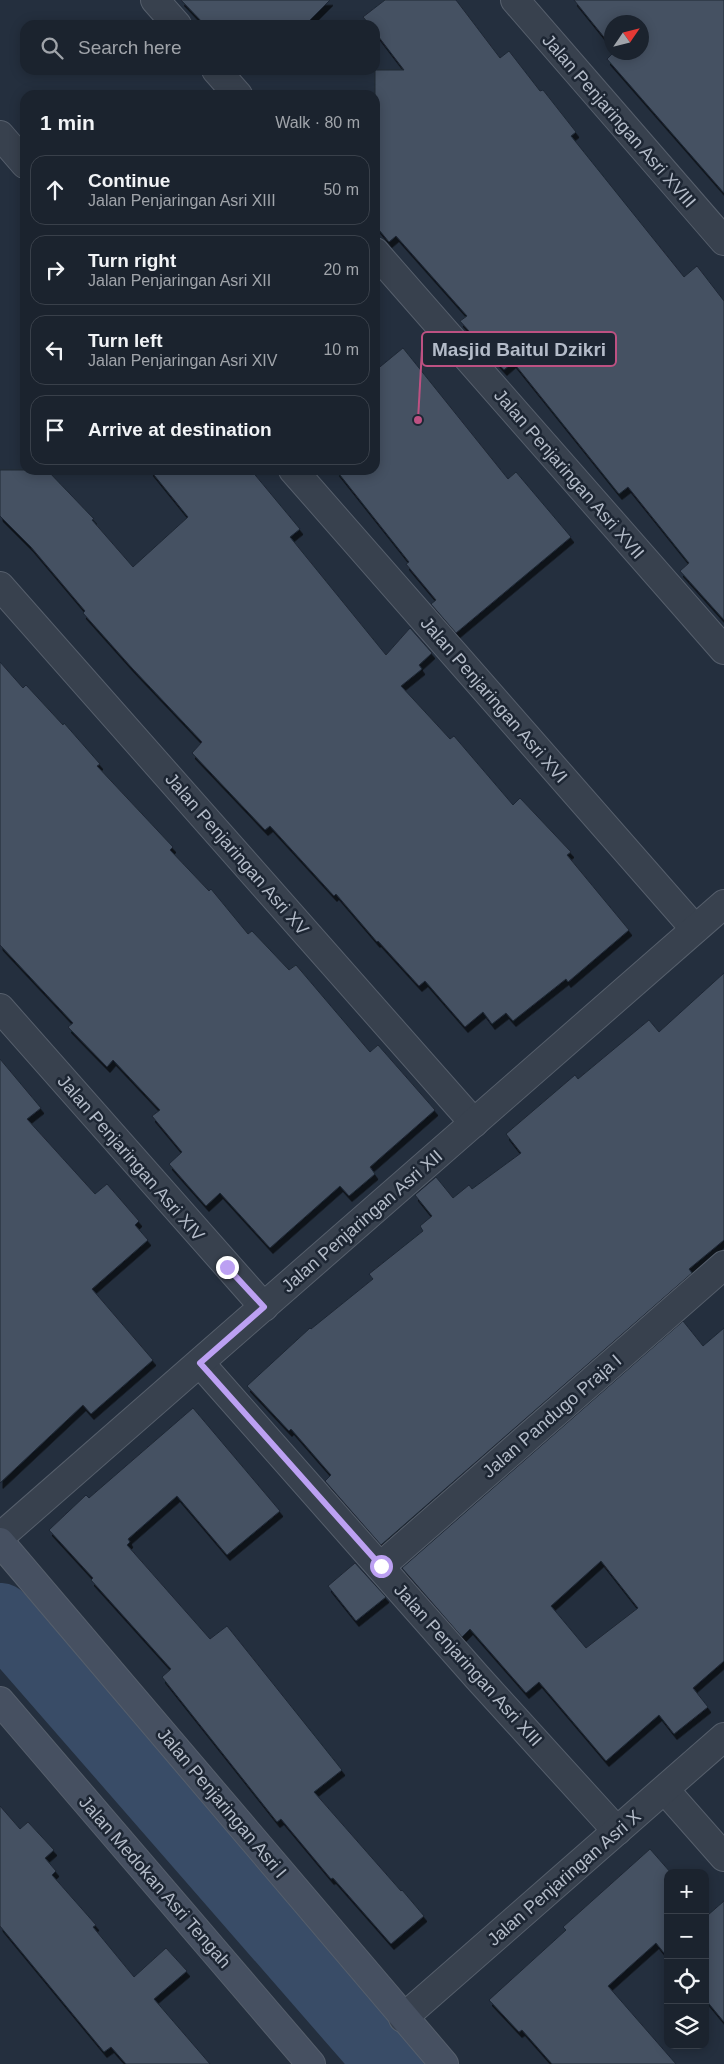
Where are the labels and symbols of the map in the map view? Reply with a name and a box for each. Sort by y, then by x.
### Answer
north arrow [604,15,649,60]
street label: Jalan Penjaringan Asri XVIII [538,30,700,212]
callout: Masjid Baitul Dzikri [422,332,616,366]
text: Masjid Baitul Dzikri [432,339,606,360]
street label: Jalan Penjaringan Asri XVII [490,385,648,563]
street label: Jalan Penjaringan Asri XVI [417,613,571,787]
street label: Jalan Penjaringan Asri XV [161,769,313,939]
street label: Jalan Penjaringan Asri XIV [54,1071,208,1245]
street label: Jalan Penjaringan Asri XII [278,1146,446,1296]
route end [216,1256,239,1279]
street label: Jalan Pandugo Praja I [479,1350,625,1482]
route start [370,1555,393,1578]
street label: Jalan Penjaringan Asri XIII [390,1580,546,1750]
street label: Jalan Penjaringan Asri I [154,1724,290,1882]
street label: Jalan Medokan Asri Tengah [75,1792,235,1972]
street label: Jalan Penjaringan Asri X [483,1806,645,1950]

